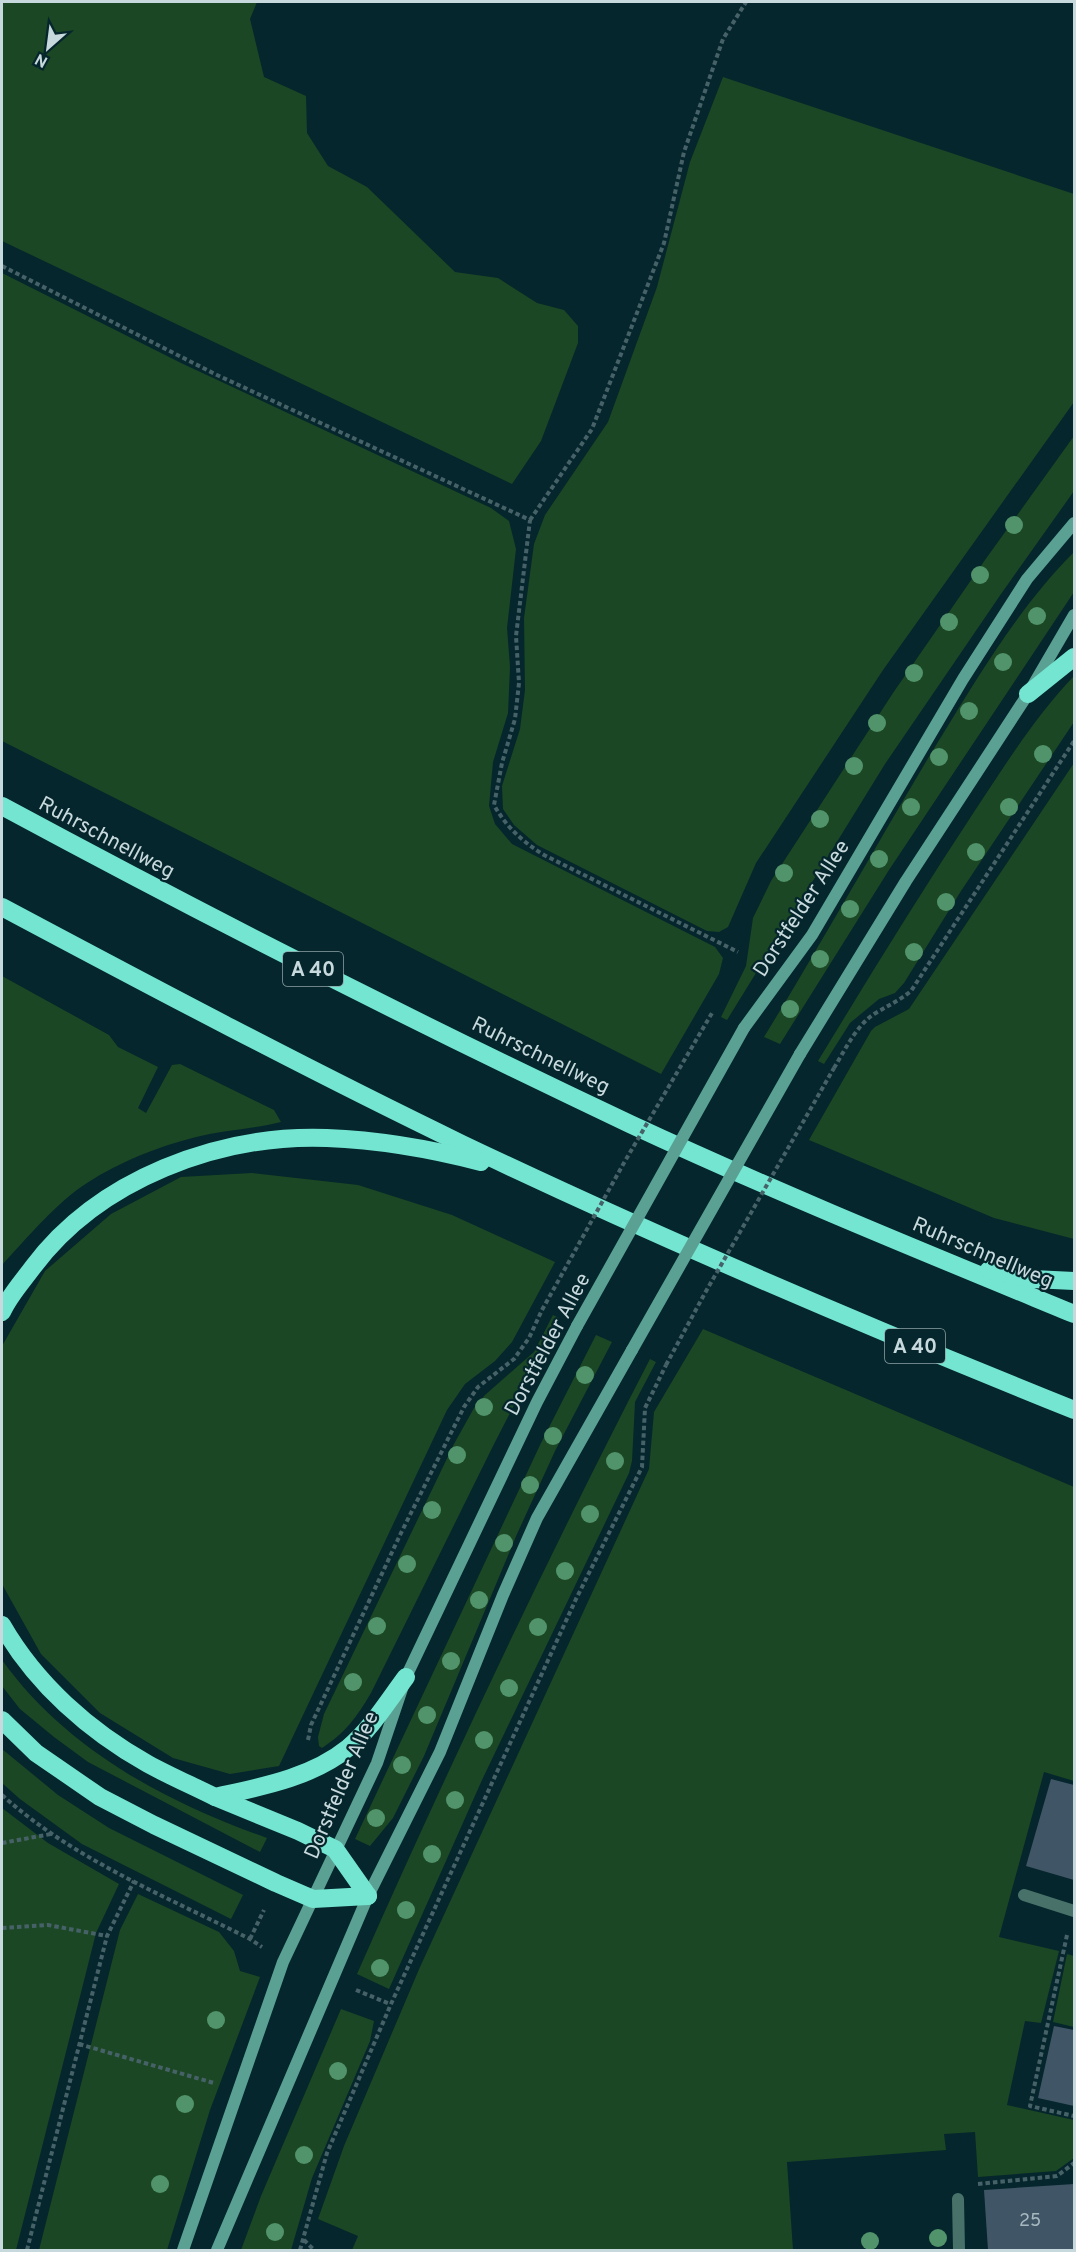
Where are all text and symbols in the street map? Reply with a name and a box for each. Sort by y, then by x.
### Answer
north arrow [18,18,78,78]
text: N [32,48,52,71]
street label: Ruhrschnellweg [34,791,179,886]
street label: Dorstfelder Allee [748,835,857,982]
road number: A 40 [283,952,343,986]
street label: Ruhrschnellweg [467,1011,614,1101]
street label: Ruhrschnellweg [908,1212,1057,1295]
street label: Dorstfelder Allee [499,1269,597,1421]
road number: A 40 [885,1329,945,1363]
street label: Dorstfelder Allee [299,1708,386,1864]
house number: 25 [1019,2210,1041,2233]

